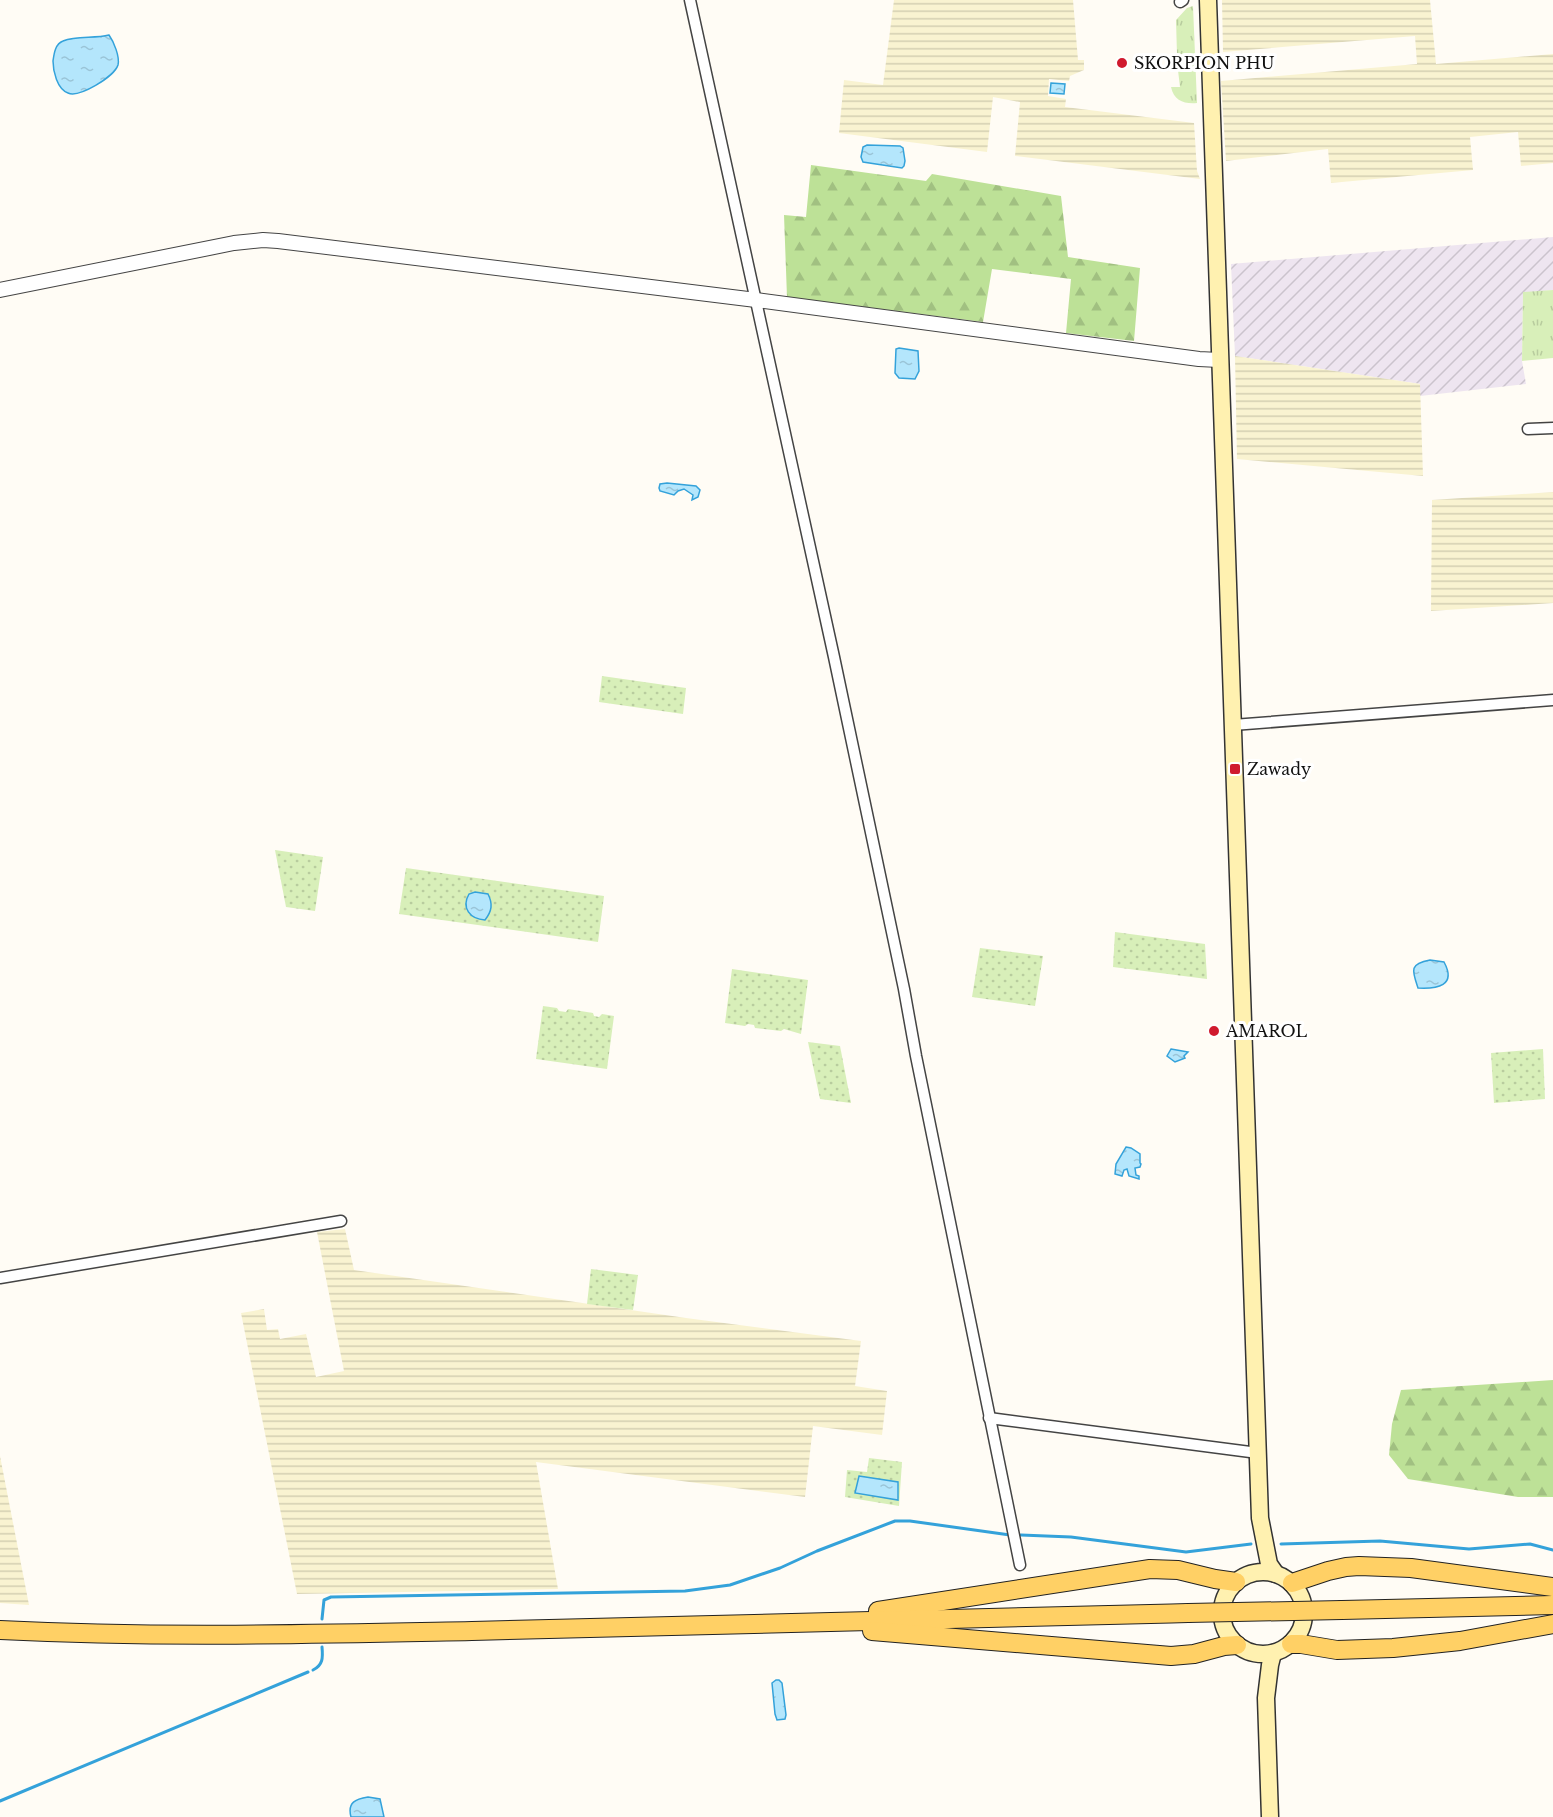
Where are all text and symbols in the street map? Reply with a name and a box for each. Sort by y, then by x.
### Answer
place label: SKORPION PHU [1134,53,1275,73]
marker: SKORPION PHU [1115,56,1129,70]
place label: Zawady [1247,759,1312,779]
marker: Zawady [1228,762,1242,776]
place label: AMAROL [1225,1021,1307,1041]
marker: AMAROL [1207,1024,1221,1038]

